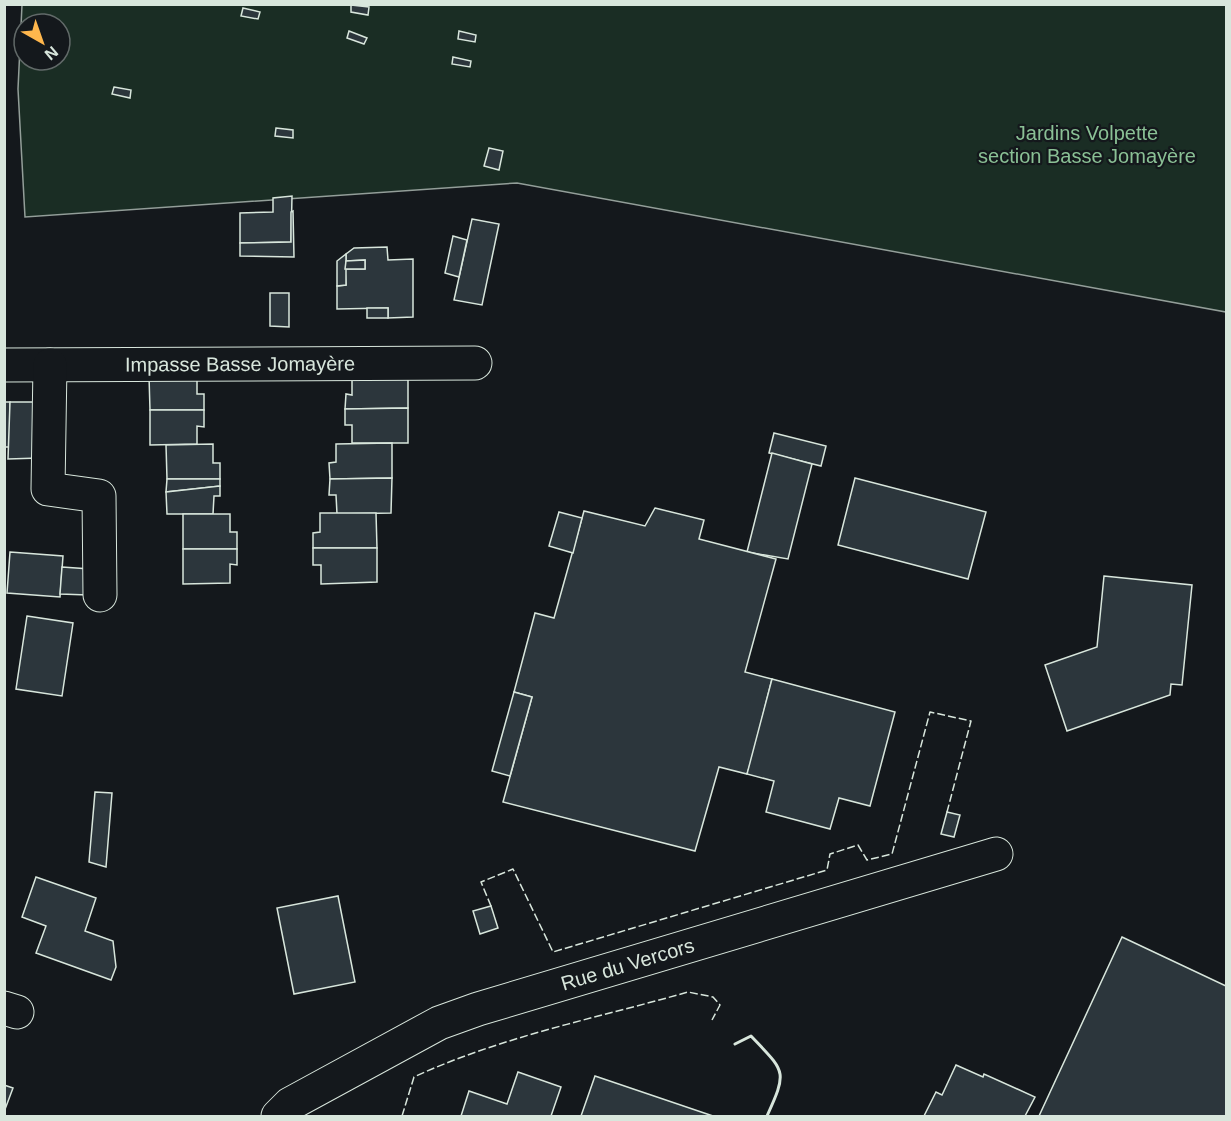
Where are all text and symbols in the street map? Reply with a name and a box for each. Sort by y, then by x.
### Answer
north arrow [12,12,72,72]
text: N [41,43,61,63]
park label: Jardins Volpette section Basse Jomayère [978,122,1196,167]
street label: Impasse Basse Jomayère [125,353,355,375]
street label: Rue du Vercors [558,934,697,995]

